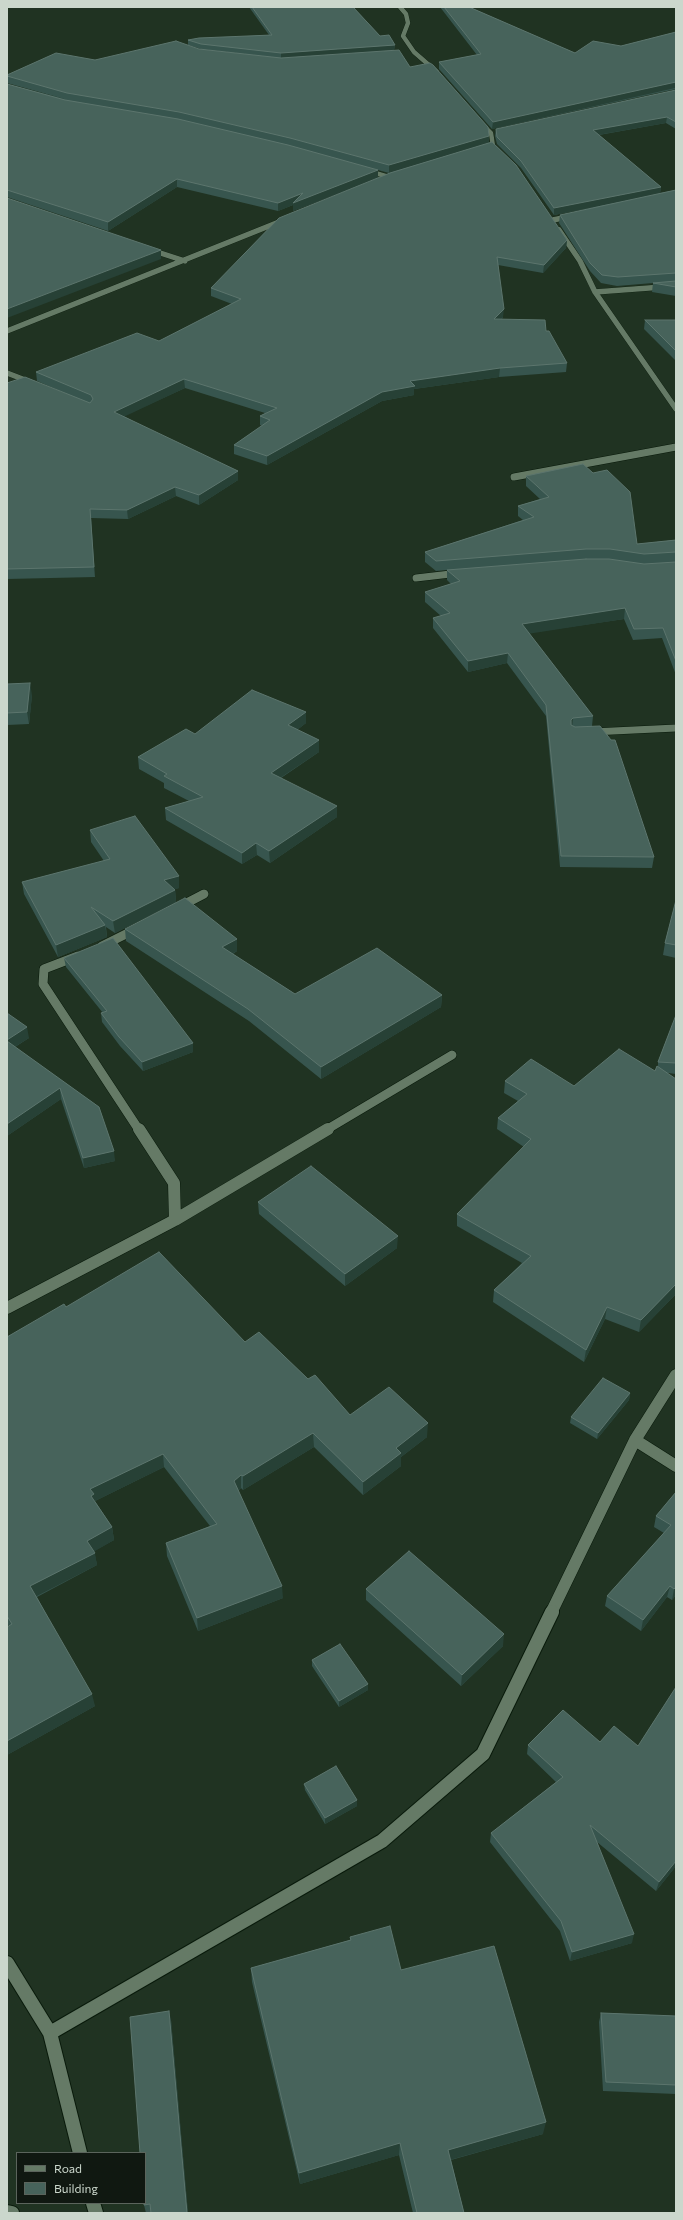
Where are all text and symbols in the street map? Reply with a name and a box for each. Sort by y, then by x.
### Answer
legend [16,2152,146,2204]
text: Road [54,2161,82,2175]
text: Building [54,2181,98,2195]

